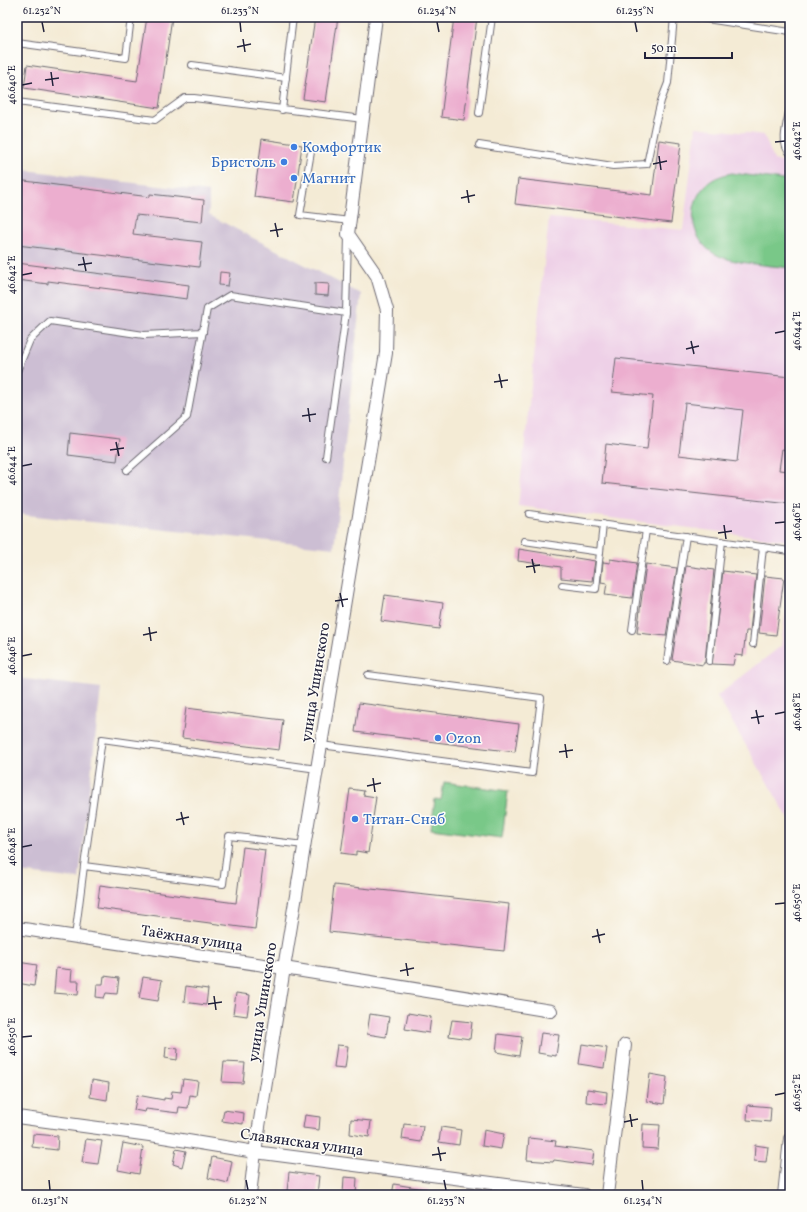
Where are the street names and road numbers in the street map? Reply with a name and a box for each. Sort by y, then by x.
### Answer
street label: улица Ушинского [297,621,336,744]
street label: Таёжная улица [139,921,244,958]
street label: улица Ушинского [244,941,283,1064]
street label: Славянская улица [239,1124,365,1163]

